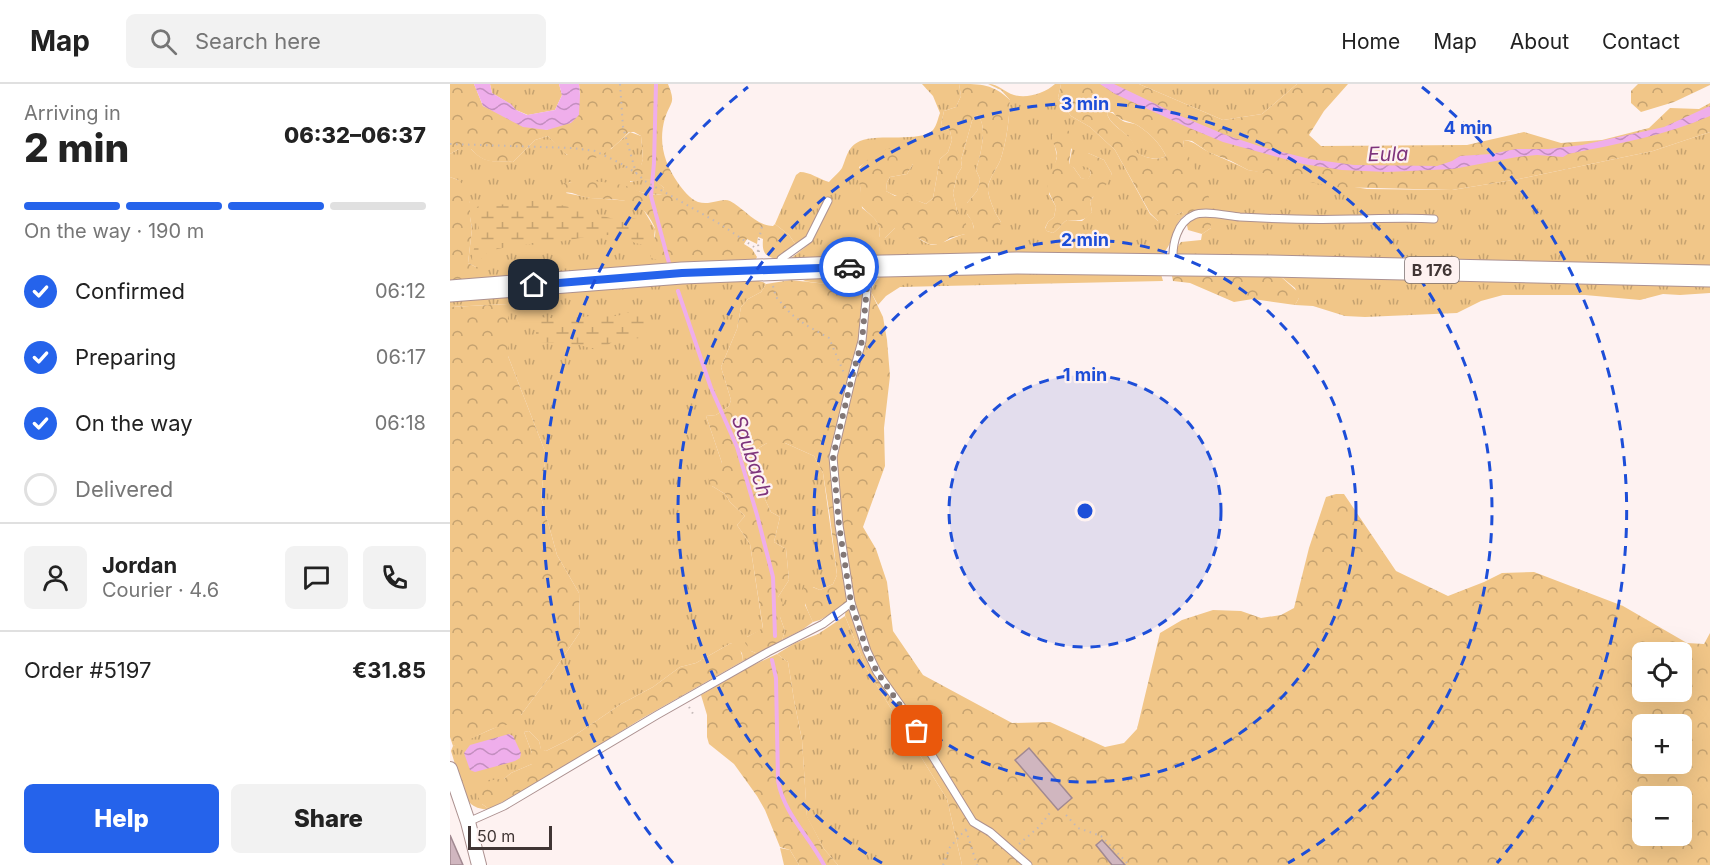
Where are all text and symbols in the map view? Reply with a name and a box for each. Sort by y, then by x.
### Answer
search box [126,14,546,68]
text: Map [30,24,90,58]
icon: search [147,25,180,58]
text: Search here [195,28,321,54]
text: Home [1341,29,1400,54]
text: Map [1433,29,1477,54]
text: About [1510,29,1569,54]
text: Contact [1602,29,1680,54]
text: 3 min [1061,93,1109,114]
text: Arriving in [24,101,121,125]
text: 4 min [1444,117,1492,138]
text: 06:32–06:37 [284,122,426,148]
text: 2 min [24,124,129,171]
water label: Eula [1367,142,1409,166]
text: On the way · 190 m [24,219,204,243]
text: 2 min [1061,229,1109,250]
courier [819,237,879,297]
icon: car [833,251,866,284]
road number: B 176 [1405,257,1459,283]
pin [508,259,559,310]
icon: home [517,268,550,301]
icon: check [24,275,57,308]
text: Confirmed [75,278,185,304]
text: 06:12 [375,279,426,303]
icon: check [24,341,57,374]
text: Preparing [75,344,176,370]
text: 06:17 [376,345,426,369]
text: 1 min [1063,364,1107,385]
icon: check [24,407,57,440]
text: On the way [75,410,193,436]
text: 06:18 [375,411,426,435]
water label: Saubach [727,412,777,500]
text: Delivered [75,476,173,502]
centre of rings [1075,501,1095,521]
button: person [24,546,87,609]
button: chat [285,546,348,609]
button: phone [363,546,426,609]
text: Jordan [102,552,177,578]
text: Courier · 4.6 [102,578,219,602]
map controls [1632,642,1692,846]
button: locate [1632,642,1692,702]
text: Order #5197 [24,657,151,683]
text: €31.85 [352,657,426,683]
pin [891,705,942,756]
icon: bag [900,714,933,747]
button: + [1632,714,1692,774]
button: Help [24,784,219,853]
button: Share [231,784,426,853]
button: − [1632,786,1692,846]
scale bar [468,823,552,850]
text: 50 m [477,826,515,846]

